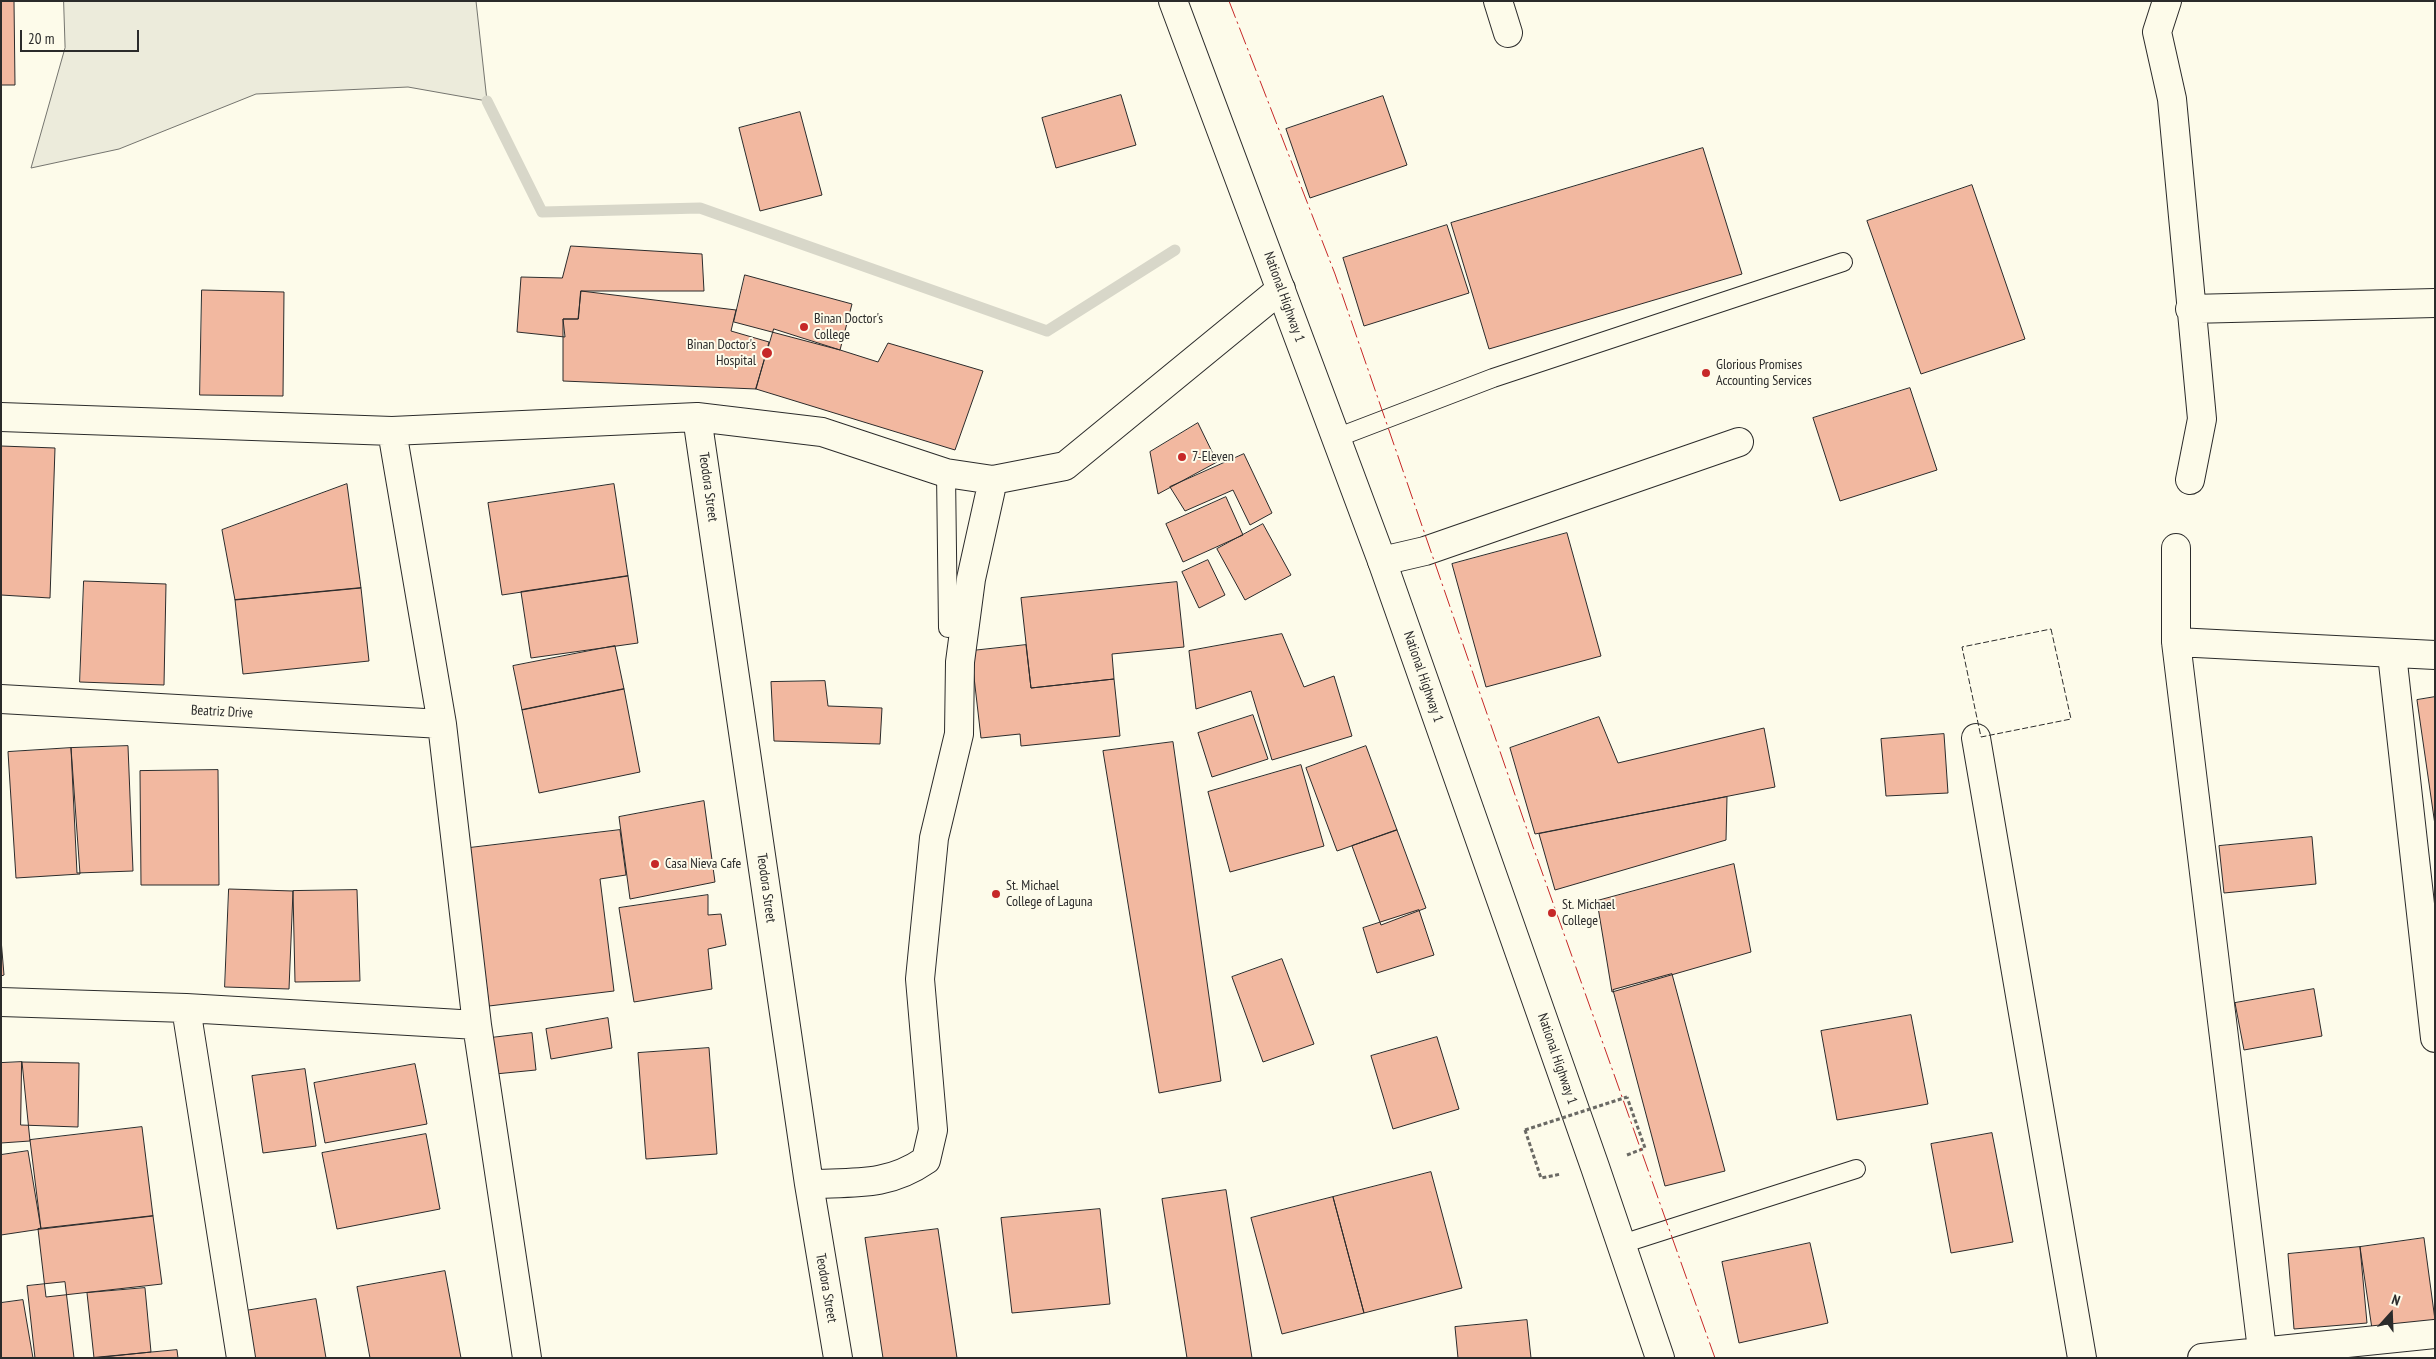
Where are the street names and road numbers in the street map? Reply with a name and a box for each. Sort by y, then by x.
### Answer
street label: National Highway 1 [1260,249,1308,345]
street label: Teodora Street [695,451,721,523]
street label: National Highway 1 [1400,629,1446,725]
street label: Beatriz Drive [191,702,253,722]
street label: Teodora Street [753,852,779,924]
street label: National Highway 1 [1534,1011,1580,1107]
street label: Teodora Street [812,1252,840,1324]

